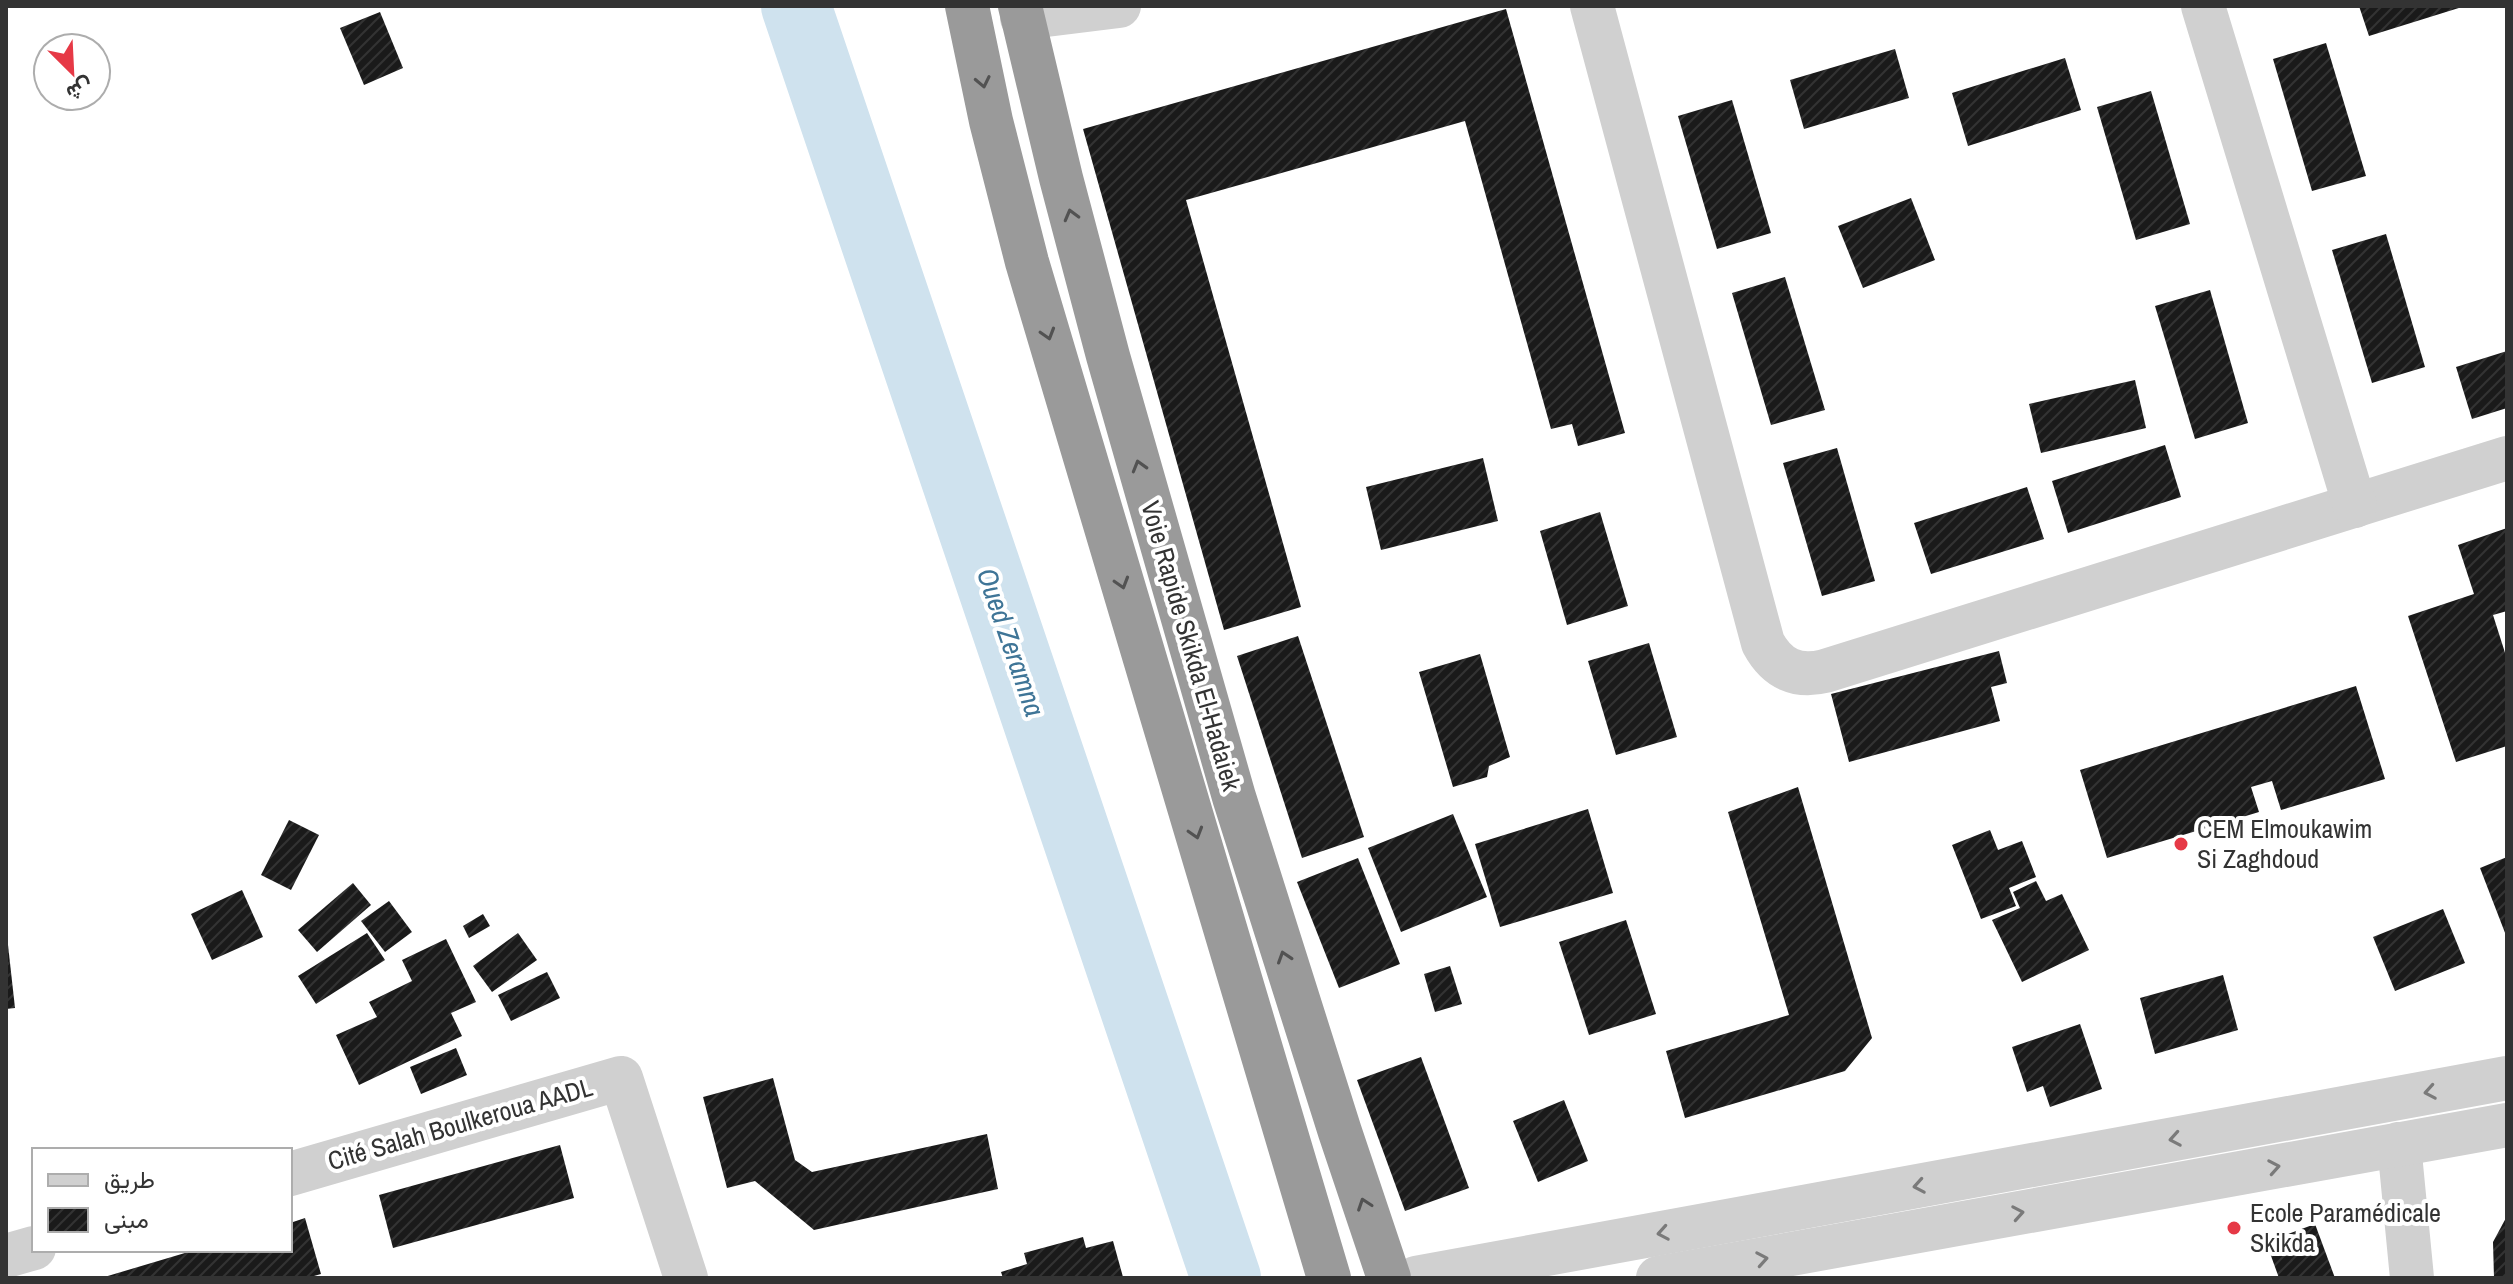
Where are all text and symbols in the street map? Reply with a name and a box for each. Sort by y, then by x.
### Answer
north arrow [32,32,112,112]
text: ش [62,71,98,109]
one-way arrow [974,75,991,89]
one-way arrow [1063,208,1080,222]
one-way arrow [1039,327,1055,341]
one-way arrow [1132,459,1148,473]
street label: Voie Rapide Skikda El-Hadaiek [1133,497,1250,795]
water label: Oued Zeramna [968,563,1054,721]
one-way arrow [1113,576,1129,590]
place label: CEM Elmoukawim Si Zaghdoud [2197,811,2372,876]
one-way arrow [1187,825,1203,839]
marker: CEM Elmoukawim Si Zaghdoud [2172,835,2190,853]
one-way arrow [1277,950,1293,964]
street label: Cité Salah Boulkeroua AADL [323,1069,596,1178]
one-way arrow [2424,1082,2437,1099]
one-way arrow [2168,1129,2181,1146]
legend [32,1148,292,1252]
one-way arrow [2267,1159,2281,1176]
text: طريق [104,1163,155,1195]
one-way arrow [1912,1176,1926,1193]
place label: Ecole Paramédicale Skikda [2250,1195,2441,1260]
one-way arrow [1358,1198,1374,1212]
text: مبنى [104,1203,149,1235]
one-way arrow [2011,1205,2025,1222]
marker: Ecole Paramédicale Skikda [2225,1219,2243,1237]
one-way arrow [1656,1223,1670,1240]
one-way arrow [1755,1252,1769,1269]

